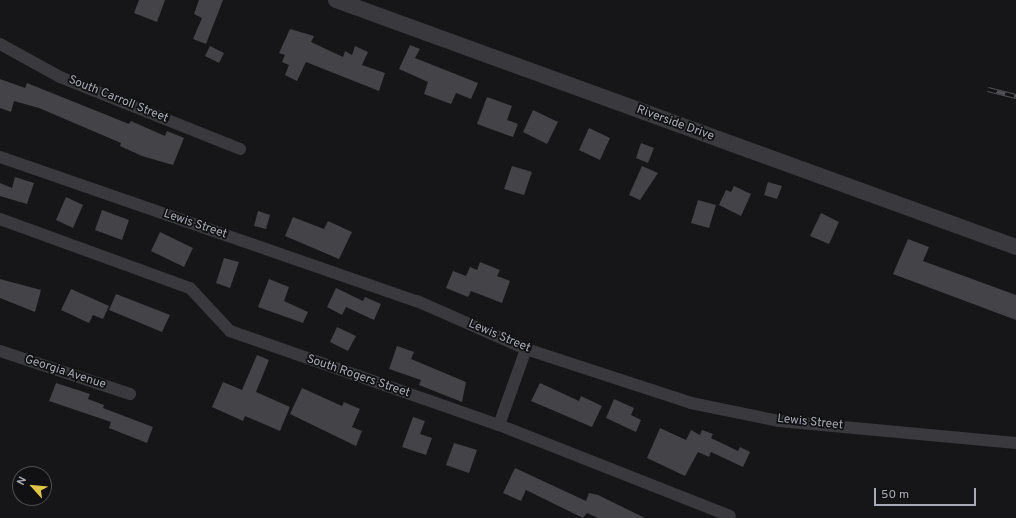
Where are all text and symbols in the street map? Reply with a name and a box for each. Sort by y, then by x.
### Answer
street label: South Carroll Street [66,73,170,127]
street label: Riverside Drive [634,103,716,145]
street label: Lewis Street [161,207,229,243]
street label: Lewis Street [466,317,532,357]
street label: Georgia Avenue [22,353,108,393]
street label: South Rogers Street [305,353,411,401]
street label: Lewis Street [776,412,844,434]
north arrow [12,466,52,506]
text: N [14,474,30,488]
scale bar [876,480,978,506]
text: 50 m [881,487,909,503]

